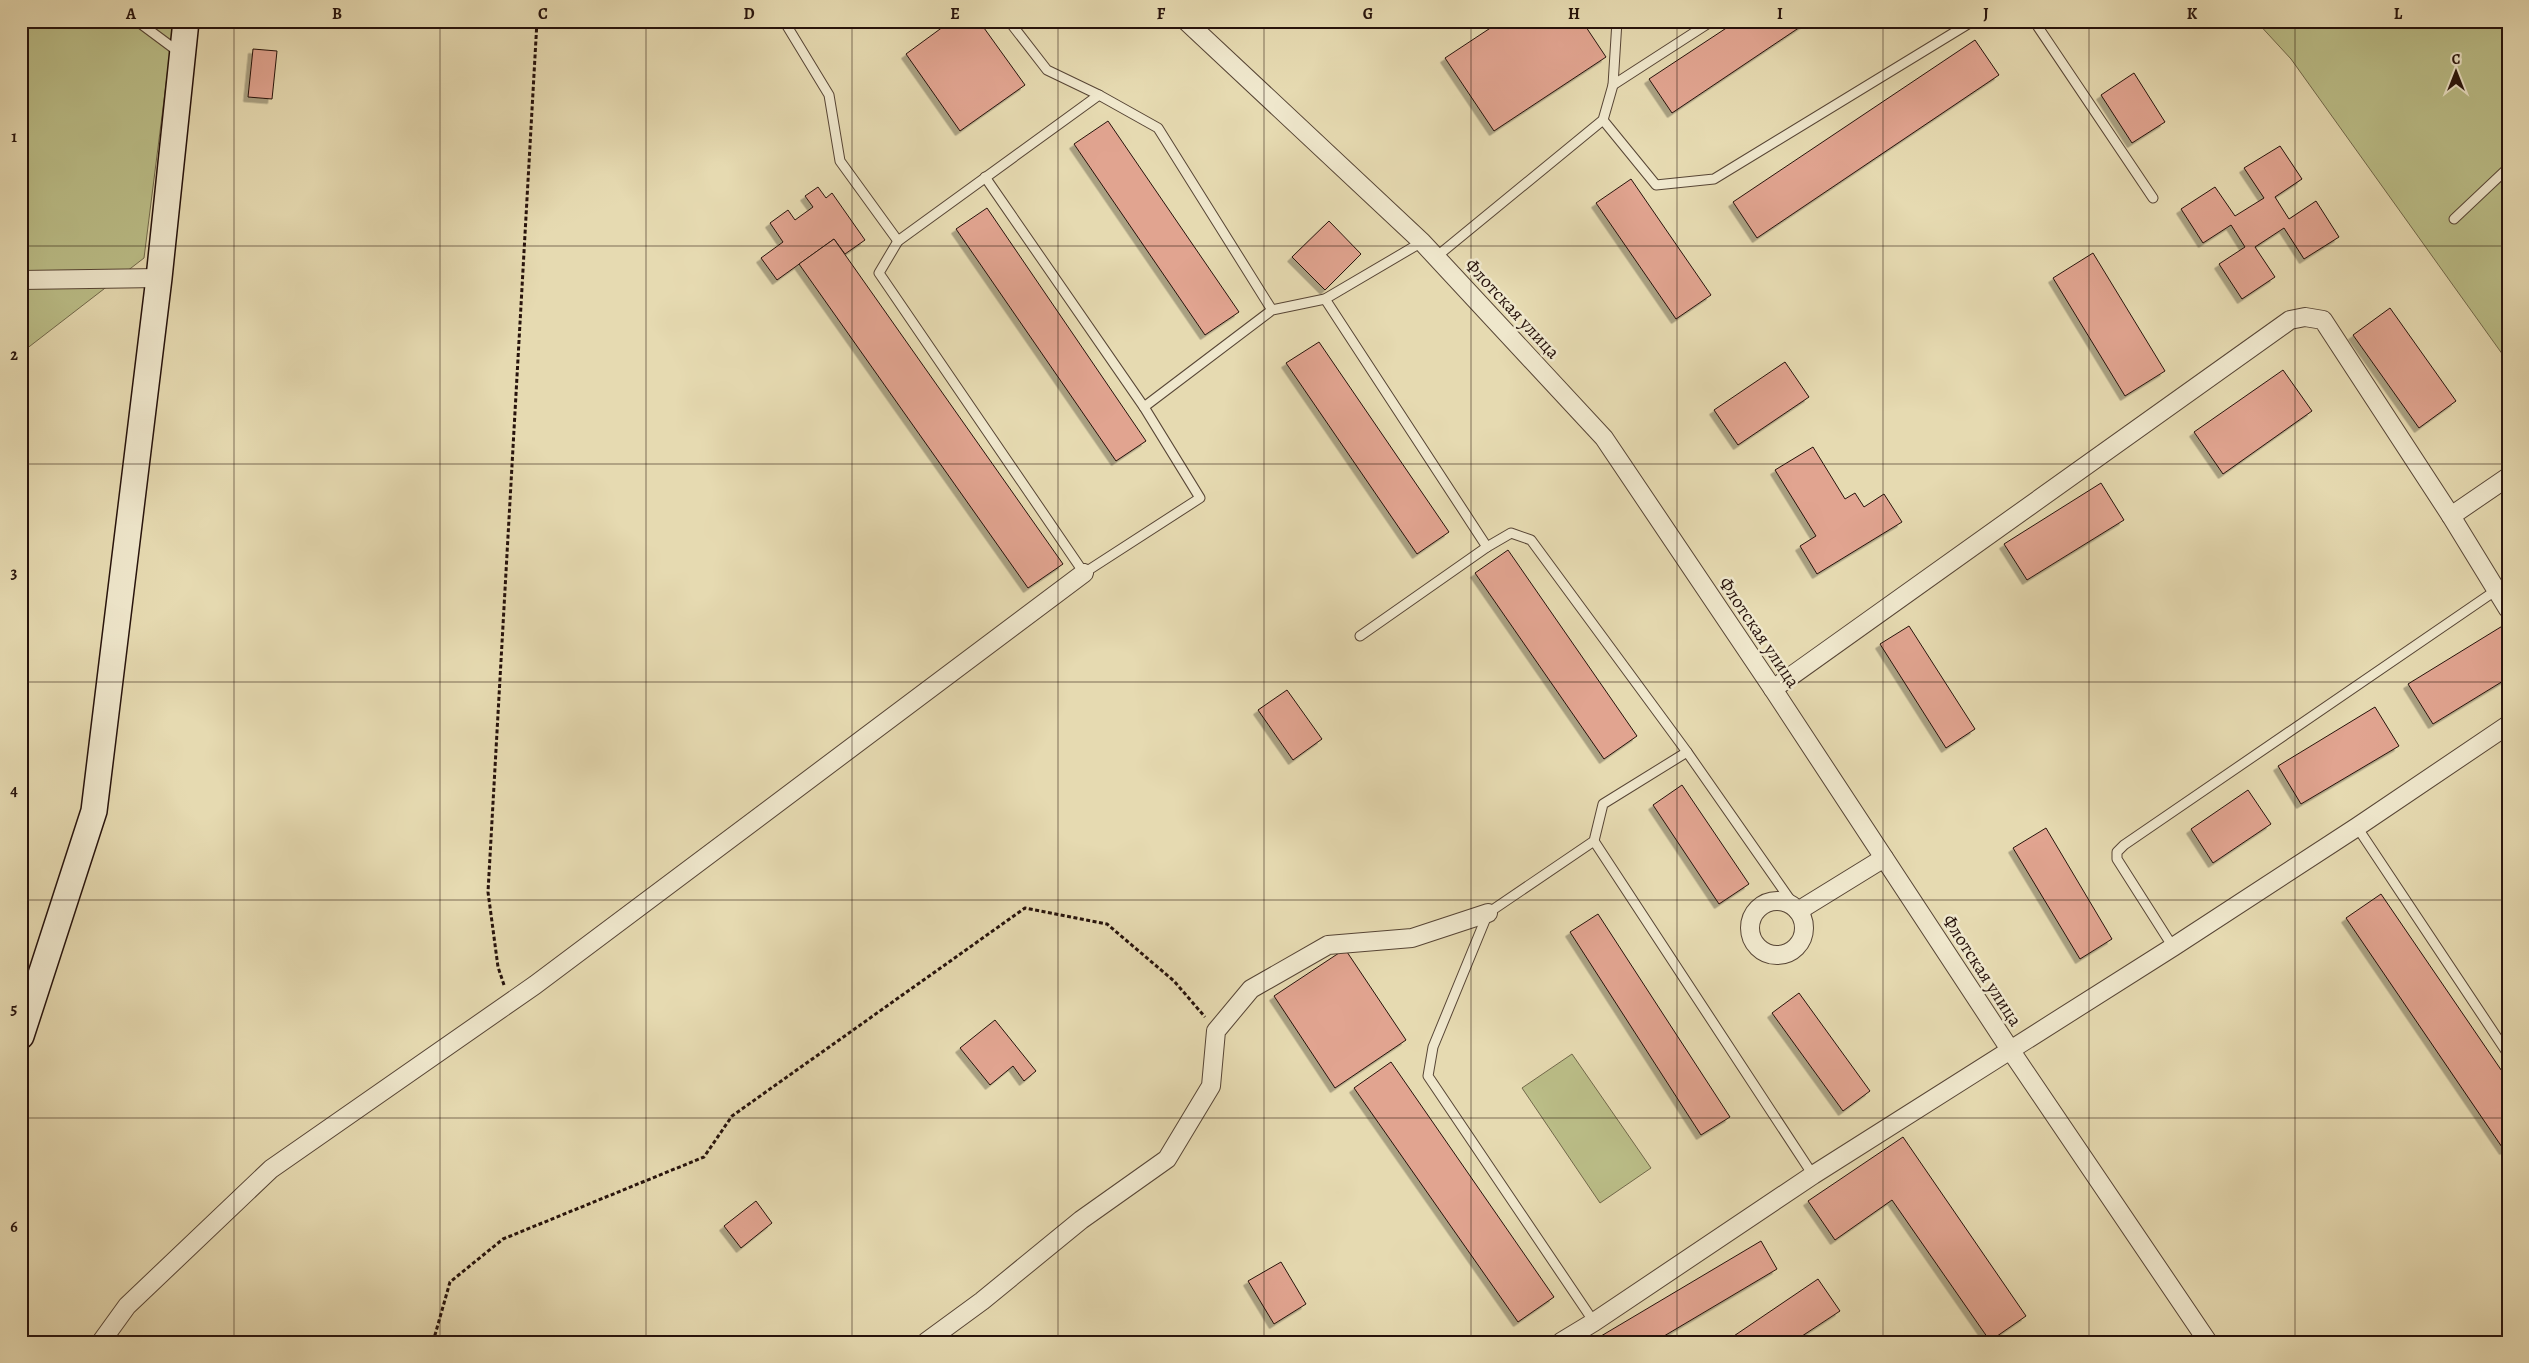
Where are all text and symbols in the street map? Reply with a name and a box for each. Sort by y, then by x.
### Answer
text: A [125,3,137,25]
text: B [332,3,342,25]
text: C [538,3,548,25]
text: D [743,3,755,25]
text: E [950,3,960,25]
text: F [1157,3,1166,25]
text: G [1363,3,1373,25]
text: H [1568,3,1580,25]
text: I [1777,3,1783,25]
text: J [1983,3,1989,25]
text: K [2187,3,2198,25]
text: L [2394,3,2403,25]
north arrow [2432,48,2482,98]
text: С [2452,50,2461,69]
text: 1 [11,126,17,148]
street label: Флотская улица [1459,253,1566,365]
text: 2 [10,344,18,366]
text: 3 [11,562,18,584]
street label: Флотская улица [1712,572,1806,693]
text: 4 [10,780,18,802]
street label: Флотская улица [1936,909,2028,1032]
text: 5 [11,998,18,1020]
text: 6 [10,1216,18,1238]

